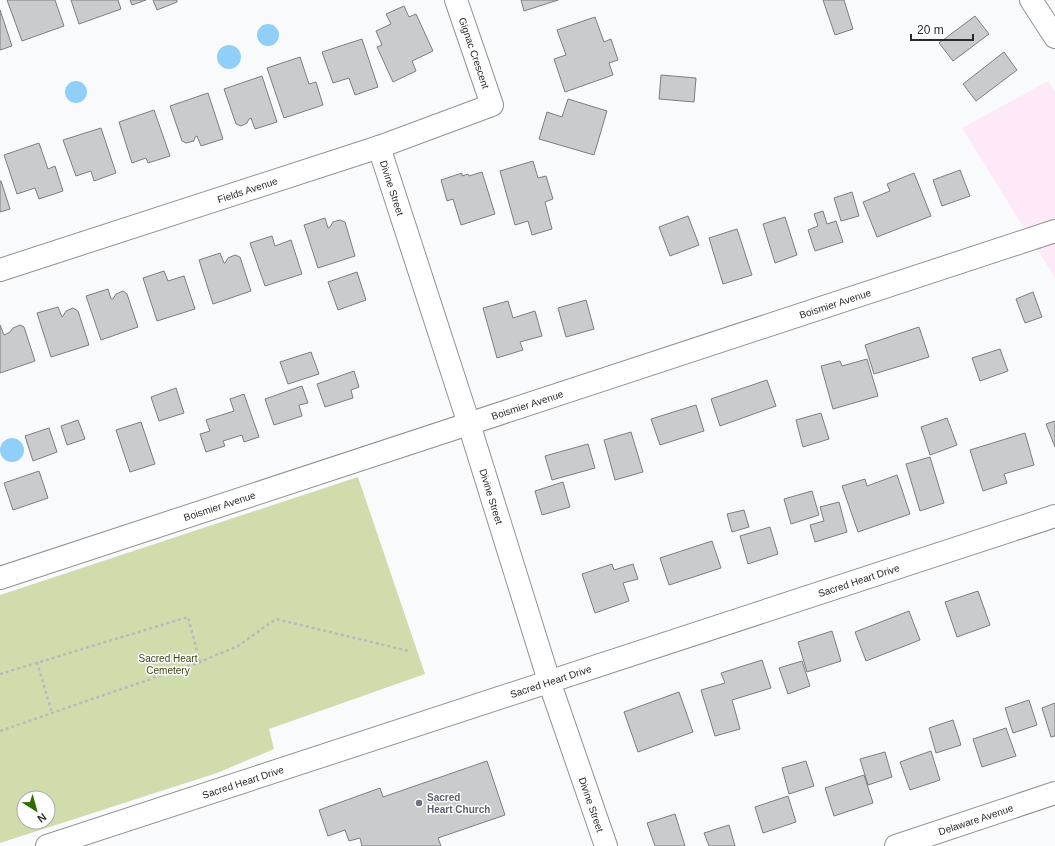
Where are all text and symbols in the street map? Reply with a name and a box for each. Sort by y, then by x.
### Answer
street label: Gignac Crescent [457,16,491,90]
scale bar [911,16,973,42]
text: 20 m [917,23,944,37]
street label: Divine Street [378,159,406,217]
street label: Fields Avenue [216,175,279,205]
street label: Boismier Avenue [798,286,873,320]
street label: Boismier Avenue [490,388,565,422]
street label: Divine Street [478,467,505,526]
street label: Boismier Avenue [182,489,257,523]
street label: Sacred Heart Drive [816,562,901,599]
park label: Sacred Heart Cemetery [139,653,198,676]
street label: Sacred Heart Drive [509,662,593,700]
street label: Sacred Heart Drive [201,763,285,800]
street label: Divine Street [577,776,606,834]
north arrow [16,790,56,830]
place label: Sacred Heart Church [427,792,490,815]
marker: Sacred Heart Church [414,798,424,808]
street label: Delaware Avenue [937,802,1015,837]
text: N [35,811,49,825]

